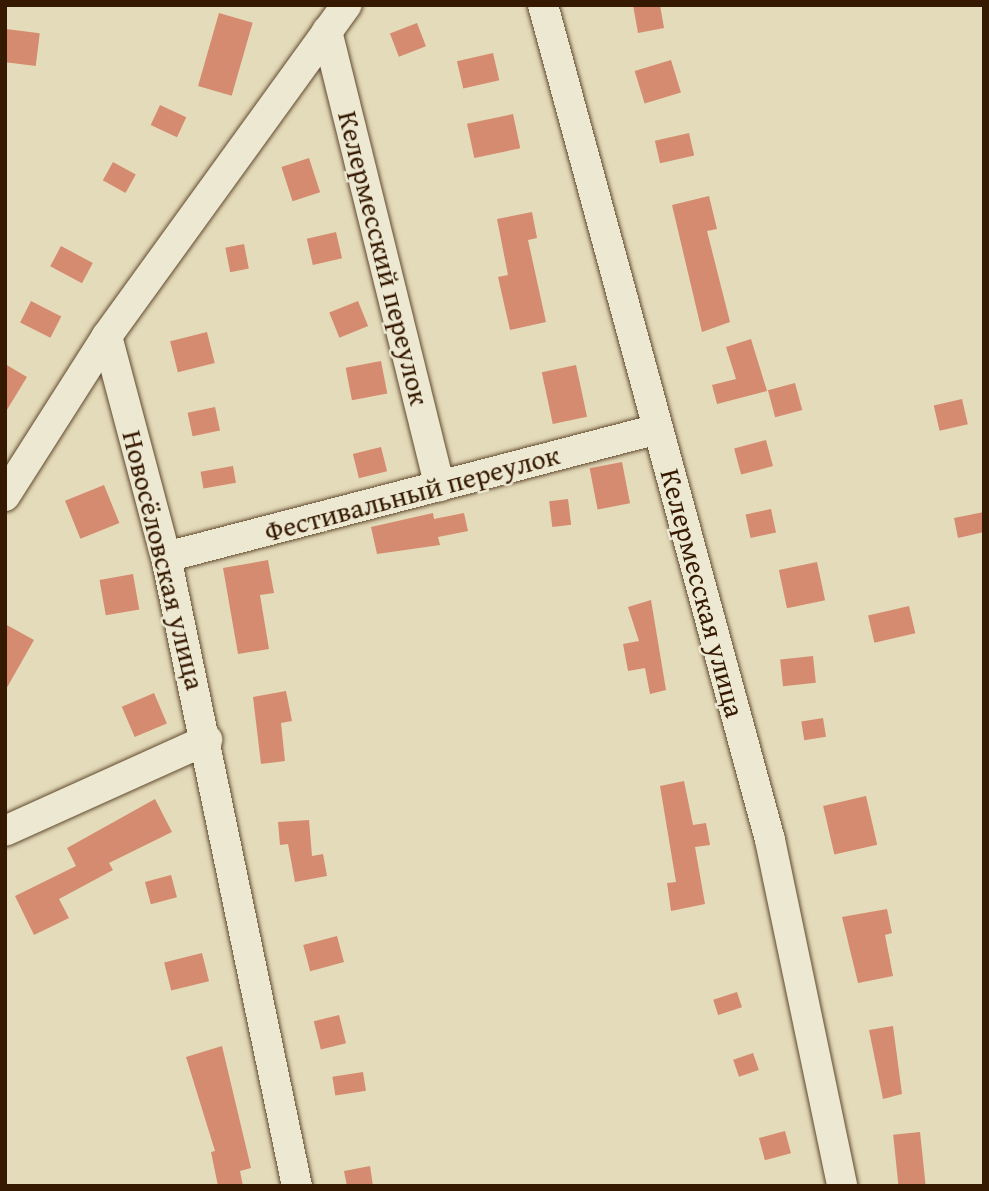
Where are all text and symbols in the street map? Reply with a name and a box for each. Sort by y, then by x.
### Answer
street label: Келермесский переулок [331,107,437,409]
street label: Новосёловская улица [116,427,212,693]
street label: Фестивальный переулок [261,437,563,549]
street label: Келермесская улица [654,465,752,721]

